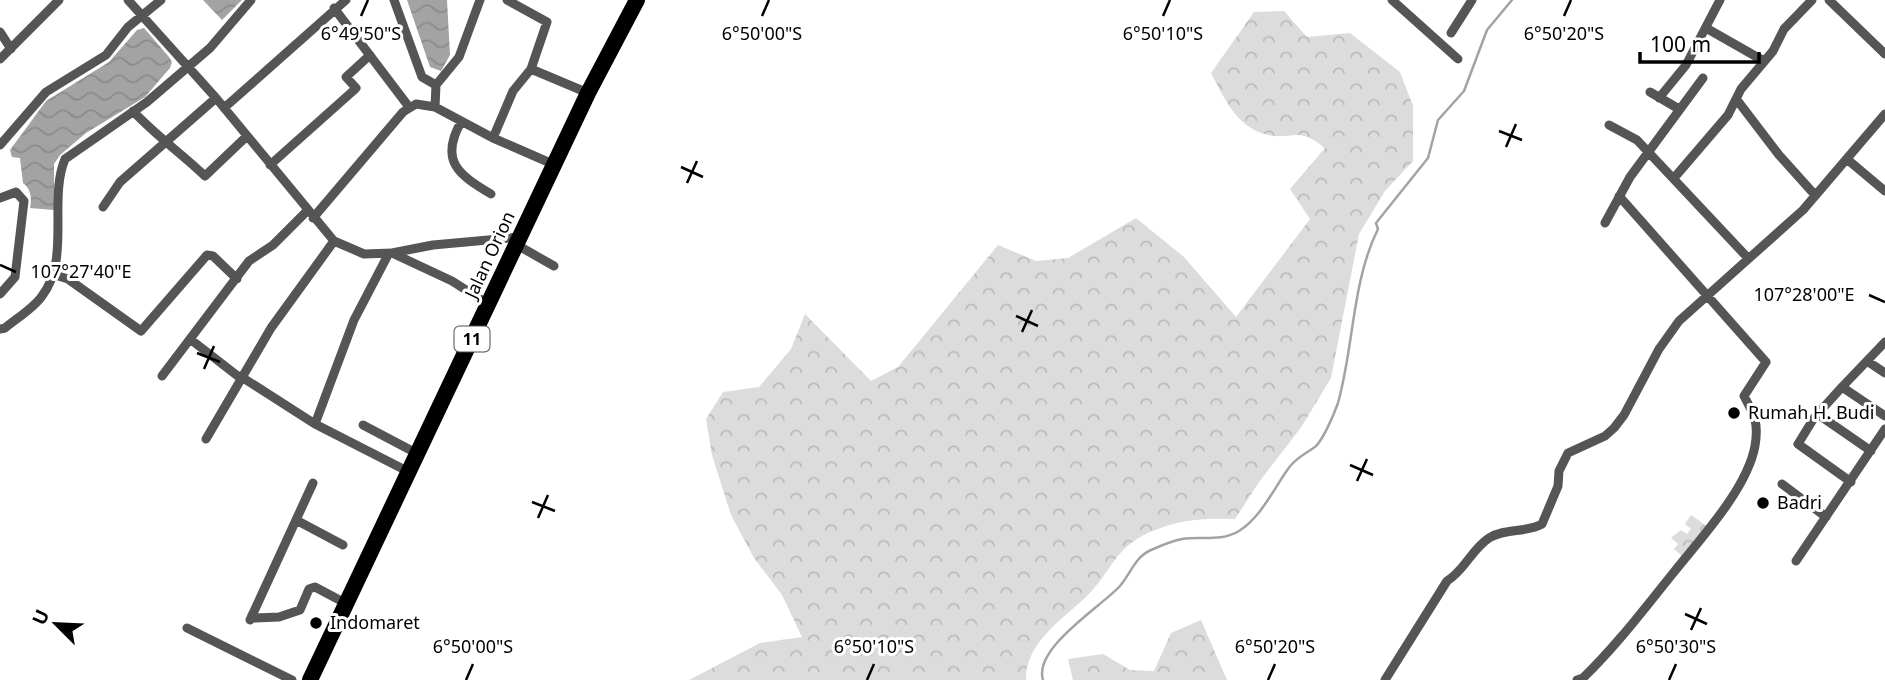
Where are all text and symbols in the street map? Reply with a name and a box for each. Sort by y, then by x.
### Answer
text: 6°49'50"S [321,21,401,45]
text: 6°50'00"S [722,21,802,45]
text: 6°50'10"S [1123,21,1203,45]
text: 6°50'20"S [1524,21,1604,45]
scale bar [1640,21,1759,65]
text: 100 m [1650,30,1711,58]
street label: Jalan Orion [458,207,520,304]
text: 107°27'40"E [30,259,132,283]
text: 107°28'00"E [1753,282,1855,306]
road number: 11 [454,326,490,352]
place label: Rumah H. Budi [1748,400,1874,424]
marker: Rumah H. Budi [1726,405,1742,421]
place label: Badri [1777,490,1822,514]
marker: Badri [1755,495,1771,511]
north arrow [21,589,91,659]
text: U [26,605,55,629]
place label: Indomaret [330,610,420,634]
marker: Indomaret [308,615,324,631]
text: 6°50'00"S [433,634,513,658]
text: 6°50'10"S [834,634,914,658]
text: 6°50'20"S [1235,634,1315,658]
text: 6°50'30"S [1636,634,1716,658]

